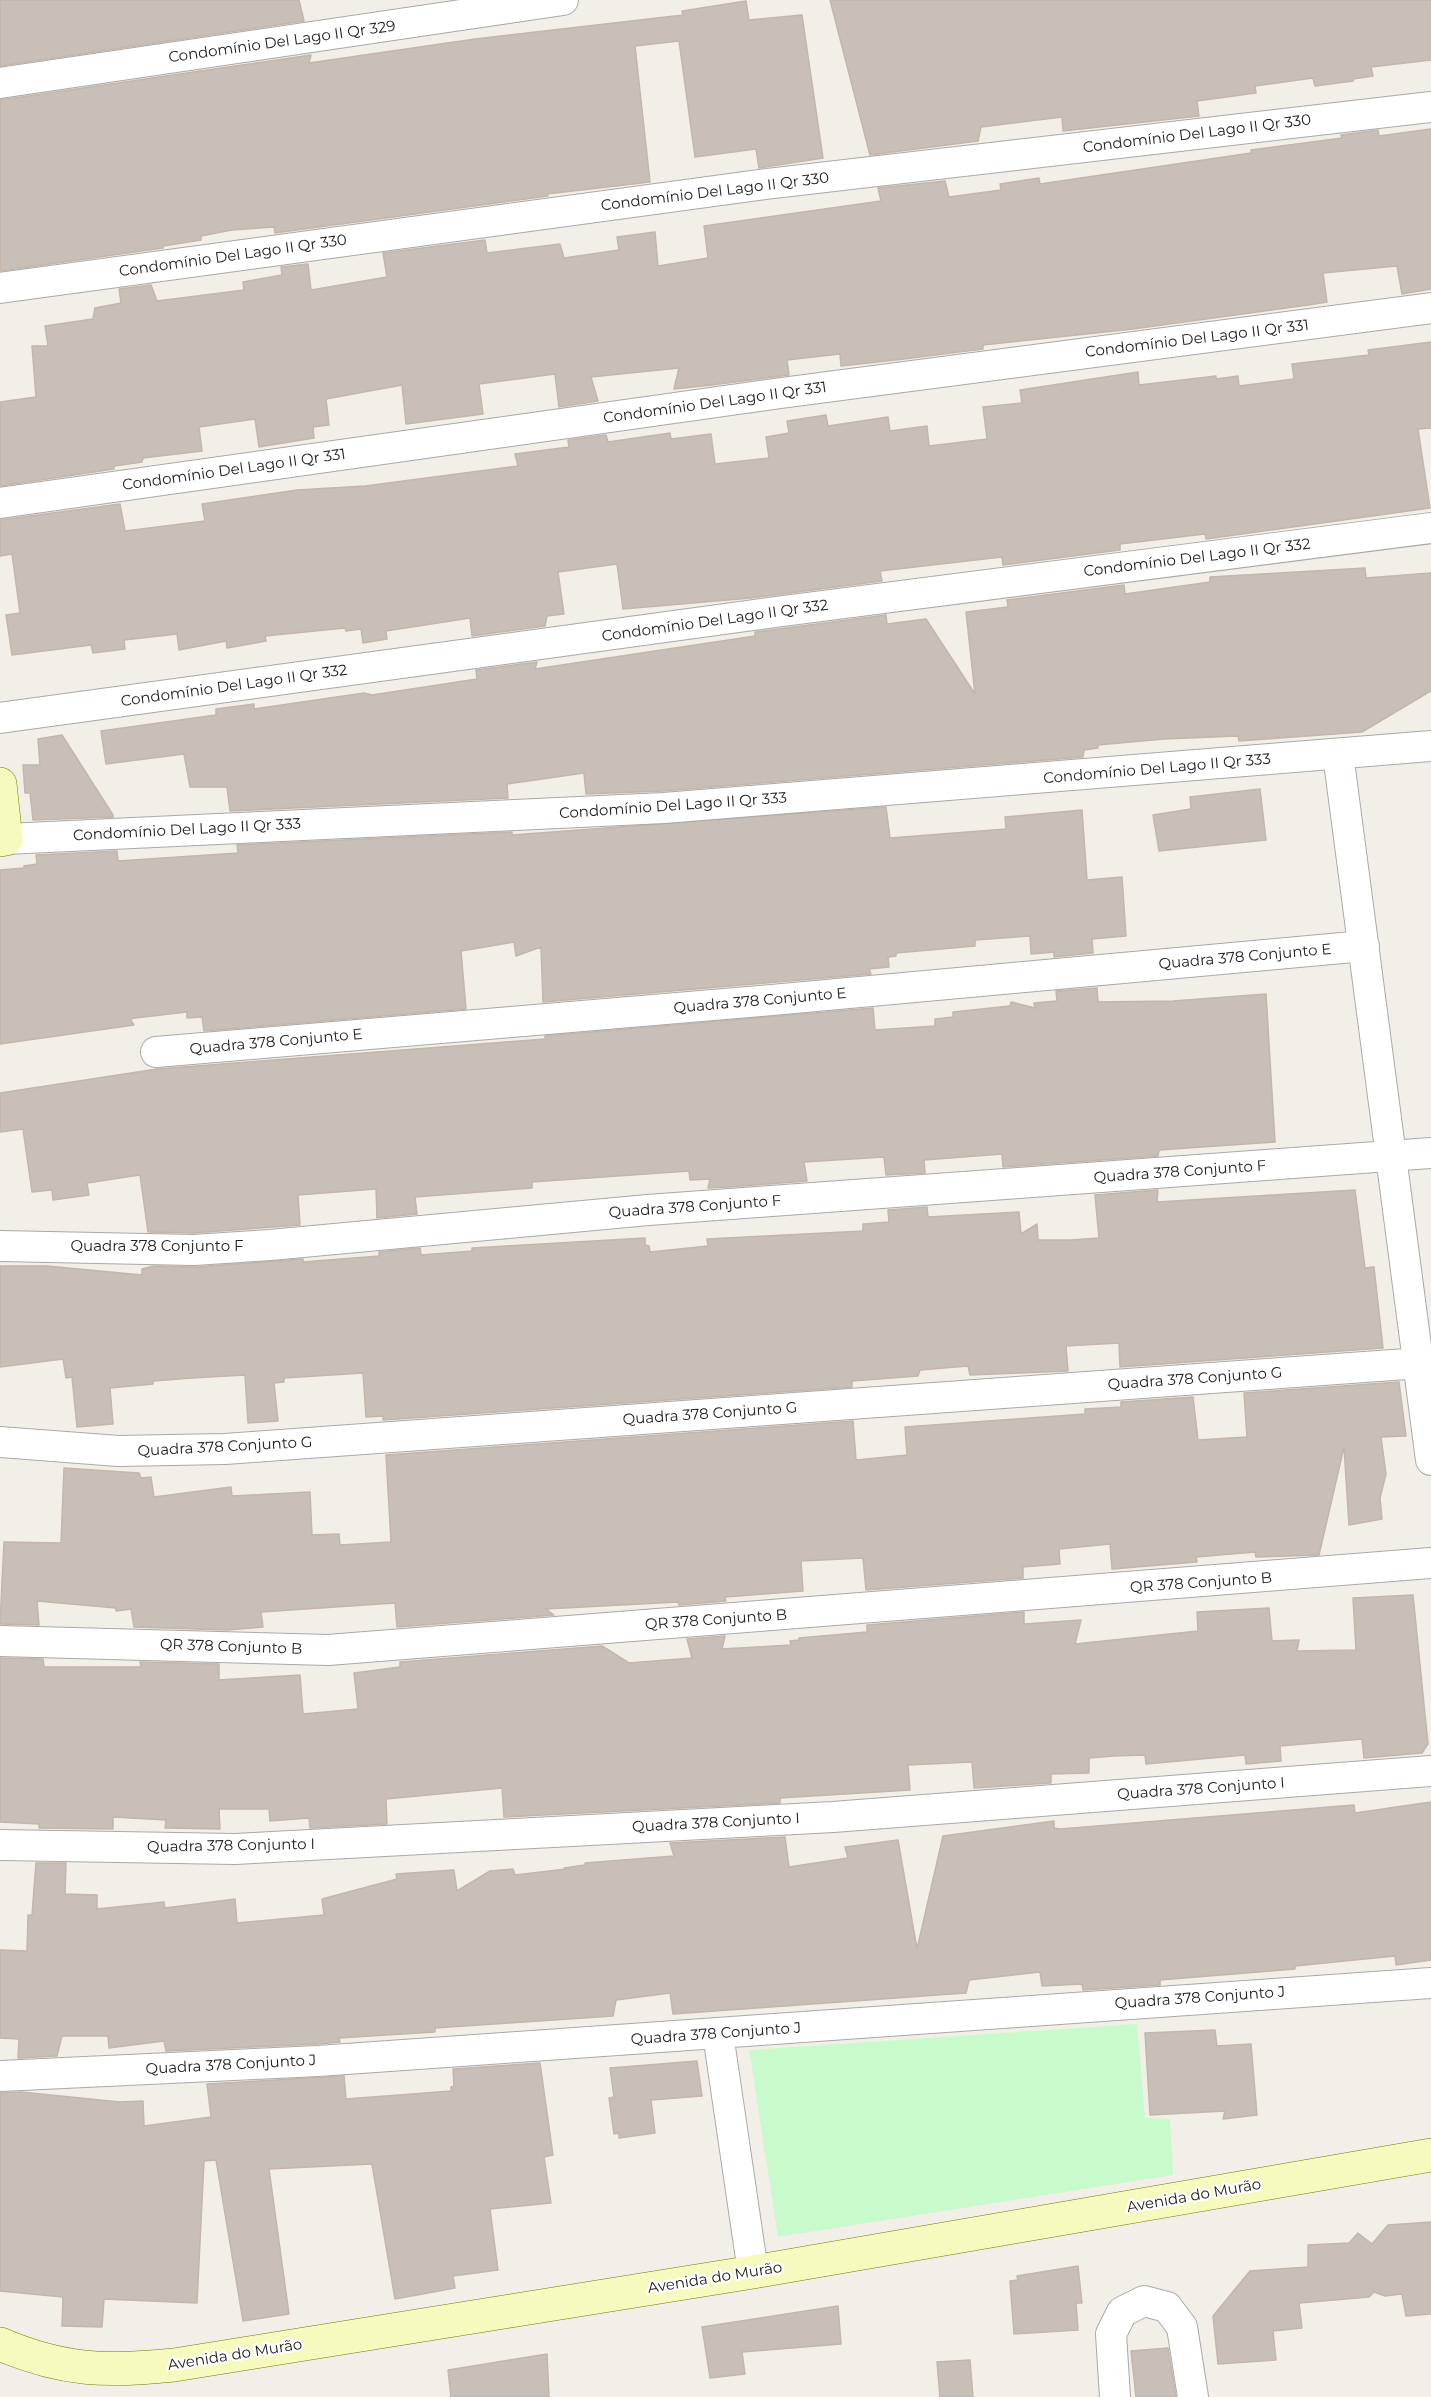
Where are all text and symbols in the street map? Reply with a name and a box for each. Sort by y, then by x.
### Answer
street label: Condomínio Del Lago II Qr 329 [167,17,397,67]
street label: Condomínio Del Lago II Qr 330 [1082,111,1312,157]
street label: Condomínio Del Lago II Qr 330 [600,169,830,215]
street label: Condomínio Del Lago II Qr 330 [118,231,348,281]
street label: Condomínio Del Lago II Qr 331 [1084,316,1310,362]
street label: Condomínio Del Lago II Qr 331 [602,378,828,428]
street label: Condomínio Del Lago II Qr 331 [121,445,347,495]
street label: Condomínio Del Lago II Qr 332 [1083,535,1311,581]
street label: Condomínio Del Lago II Qr 332 [601,596,829,646]
street label: Condomínio Del Lago II Qr 332 [120,661,348,711]
street label: Condomínio Del Lago II Qr 333 [1042,750,1272,788]
street label: Condomínio Del Lago II Qr 333 [558,789,788,823]
street label: Condomínio Del Lago II Qr 333 [73,815,301,845]
street label: Quadra 378 Conjunto E [1158,940,1332,974]
street label: Quadra 378 Conjunto E [673,984,847,1018]
street label: Quadra 378 Conjunto E [189,1025,363,1059]
street label: Quadra 378 Conjunto F [1093,1157,1267,1187]
street label: Quadra 378 Conjunto F [608,1192,782,1222]
street label: Quadra 378 Conjunto F [71,1238,243,1256]
street label: Quadra 378 Conjunto G [1107,1364,1283,1394]
street label: Quadra 378 Conjunto G [622,1399,798,1429]
street label: Quadra 378 Conjunto G [137,1433,313,1461]
street label: QR 378 Conjunto B [1129,1569,1273,1597]
street label: QR 378 Conjunto B [644,1606,788,1634]
street label: QR 378 Conjunto B [160,1636,302,1658]
street label: Quadra 378 Conjunto I [1117,1774,1285,1804]
street label: Quadra 378 Conjunto I [632,1810,800,1836]
street label: Quadra 378 Conjunto I [147,1836,315,1856]
street label: Quadra 378 Conjunto J [1114,1983,1286,2013]
street label: Quadra 378 Conjunto J [630,2019,802,2049]
street label: Quadra 378 Conjunto J [145,2052,317,2078]
street label: Avenida do Murão [1125,2175,1263,2217]
street label: Avenida do Murão [646,2258,784,2298]
street label: Avenida do Murão [166,2335,304,2375]

